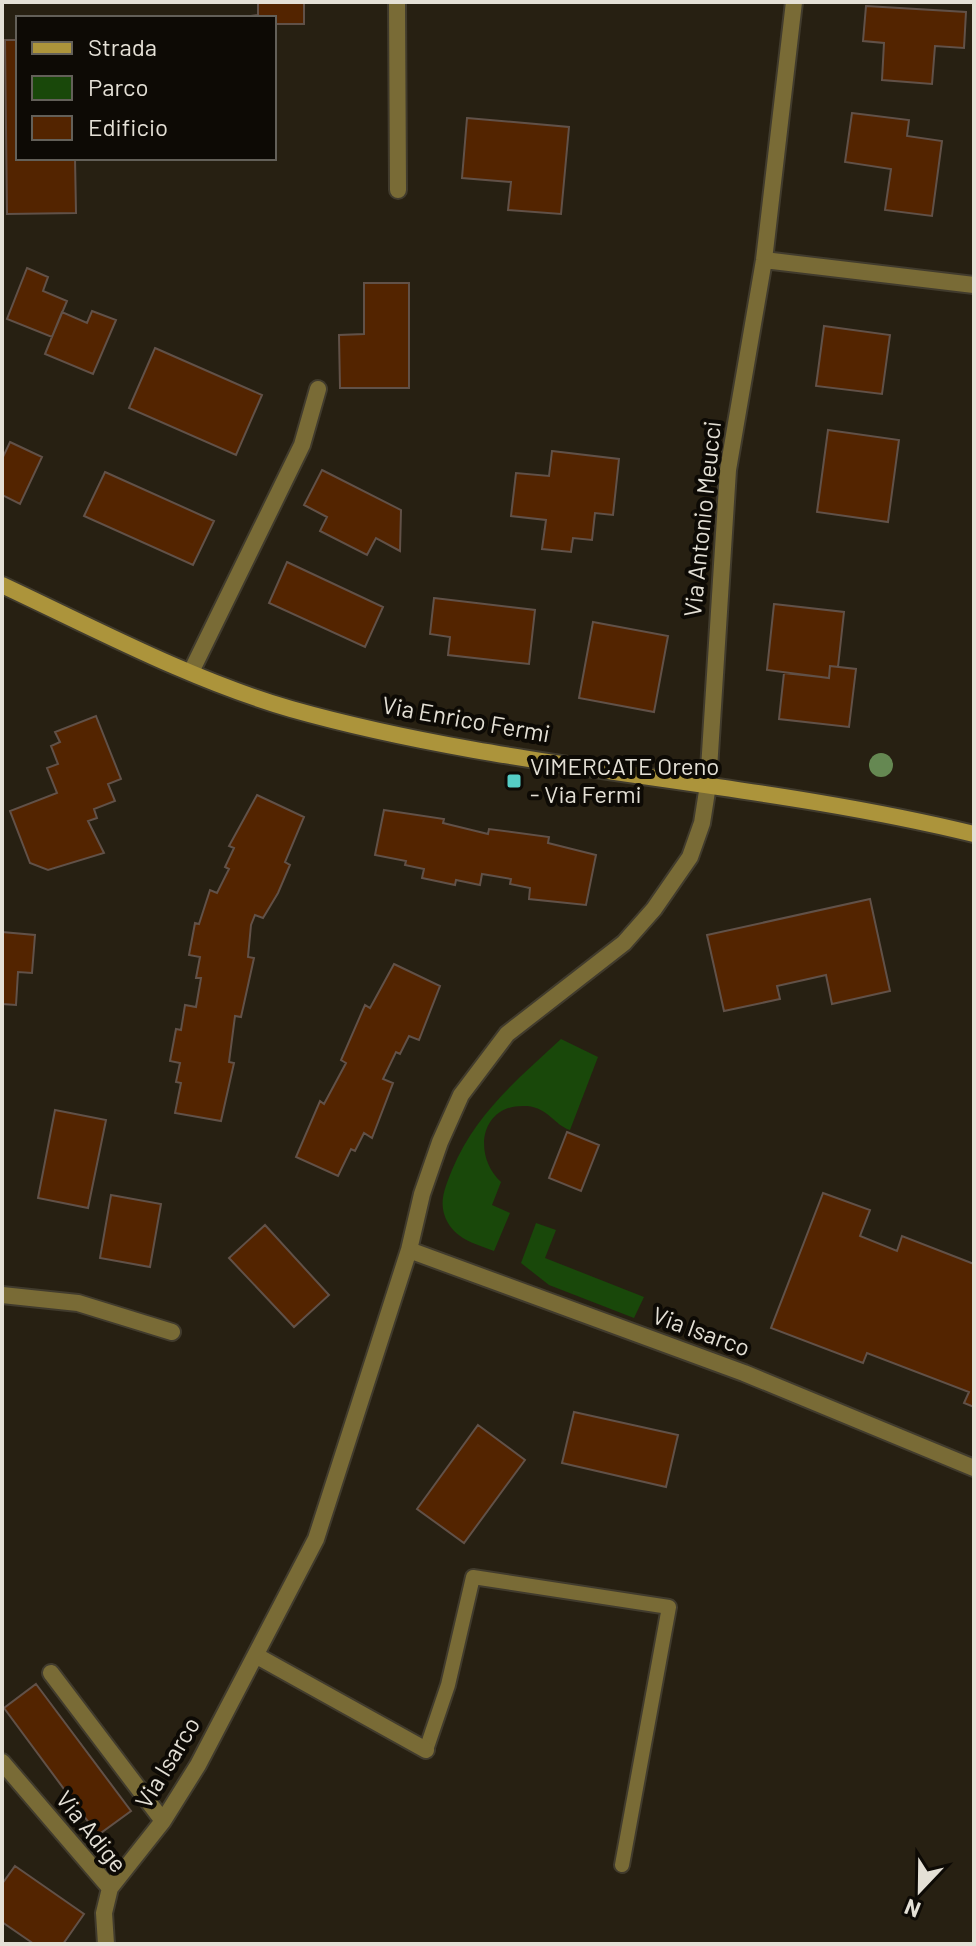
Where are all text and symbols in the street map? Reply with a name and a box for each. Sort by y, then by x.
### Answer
legend [16,16,276,160]
text: Strada [88,32,157,61]
text: Parco [88,72,149,101]
text: Edificio [88,112,168,141]
street label: Via Antonio Meucci [677,419,726,618]
street label: Via Enrico Fermi [380,689,553,748]
place label: VIMERCATE Oreno - Via Fermi [530,751,719,808]
marker: VIMERCATE Oreno - Via Fermi [505,772,523,790]
street label: Via Isarco [649,1300,754,1362]
street label: Via Isarco [128,1711,205,1813]
street label: Via Adige [51,1784,134,1878]
north arrow [880,1850,960,1930]
text: N [900,1895,924,1924]

